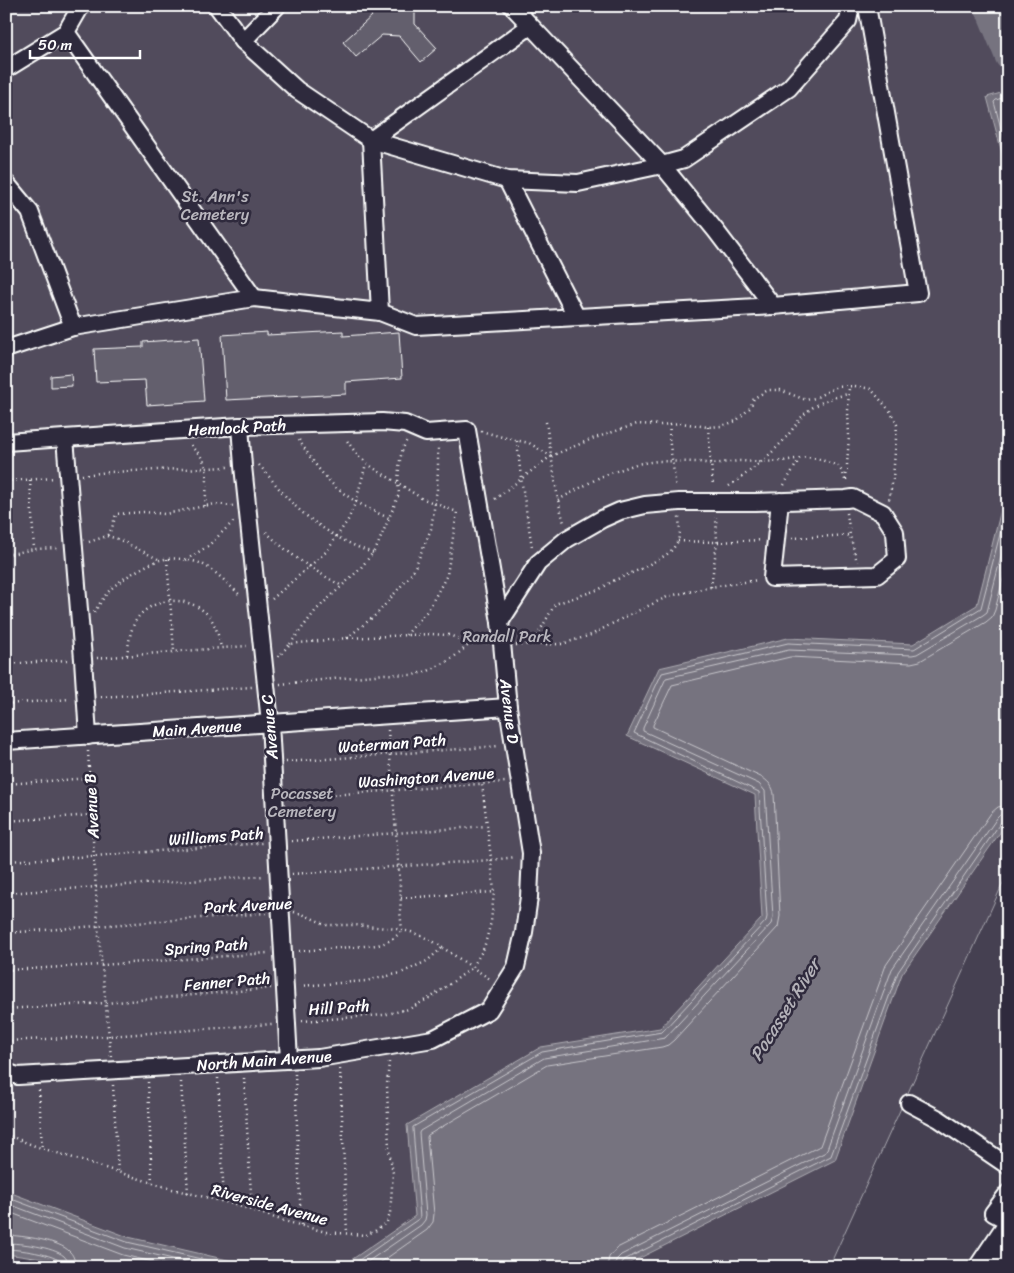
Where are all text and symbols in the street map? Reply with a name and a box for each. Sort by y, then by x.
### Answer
scale bar [30,28,140,60]
text: 50 m [38,32,73,58]
park label: St. Ann's Cemetery [181,182,250,229]
street label: Hemlock Path [187,410,287,445]
park label: Randall Park [463,622,551,651]
street label: Avenue D [491,676,528,745]
street label: Avenue C [252,693,287,762]
street label: Main Avenue [151,711,243,746]
street label: Waterman Path [337,725,447,762]
street label: Washington Avenue [357,758,495,797]
street label: Avenue B [75,773,108,840]
park label: Pocasset Cemetery [268,779,337,826]
street label: Williams Path [168,819,265,854]
street label: Park Avenue [203,889,293,922]
street label: Spring Path [163,929,249,964]
water label: Pocasset River [741,949,831,1068]
street label: Fenner Path [183,963,271,1000]
street label: Hill Path [307,991,371,1024]
street label: North Main Avenue [196,1041,333,1080]
street label: Riverside Avenue [208,1175,331,1234]

